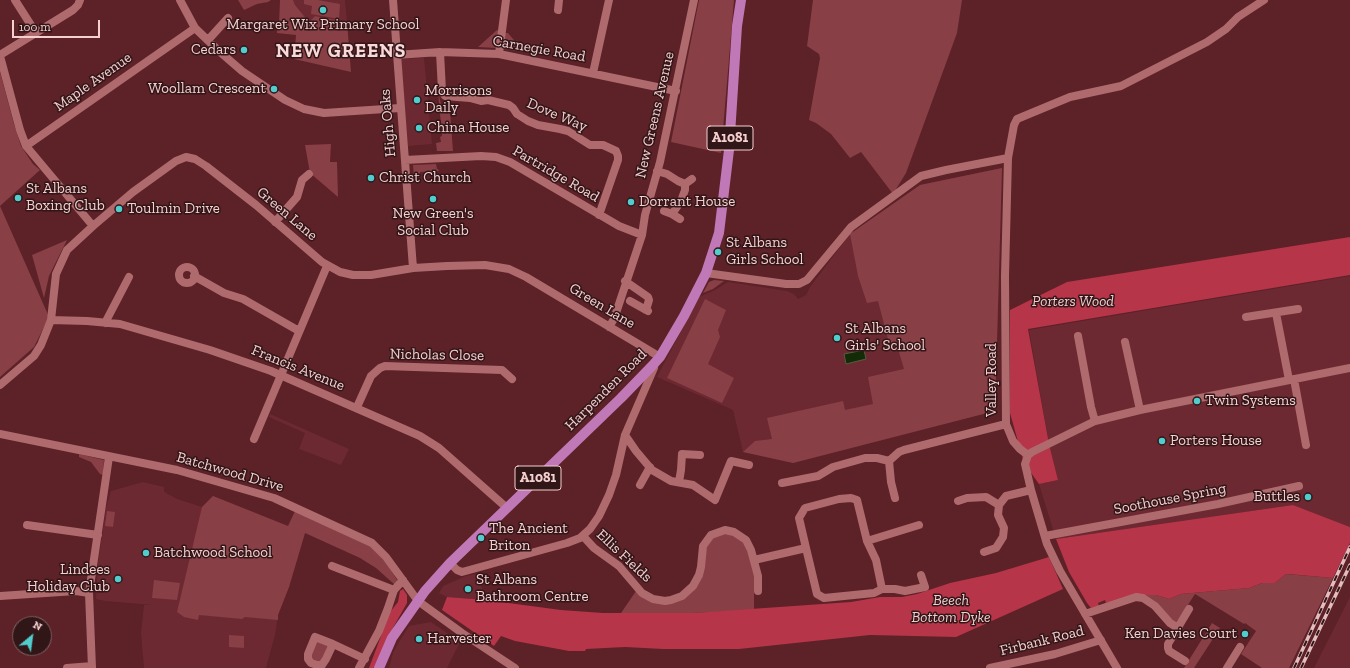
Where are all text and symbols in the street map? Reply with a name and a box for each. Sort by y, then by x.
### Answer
marker: Margaret Wix Primary School [318,5,328,15]
scale bar [14,12,102,38]
place label: Margaret Wix Primary School [227,16,419,34]
text: 100 m [19,20,51,34]
street label: Carnegie Road [491,32,587,66]
place label: Cedars [191,41,236,59]
district label: NEW GREENS [276,41,406,63]
marker: Cedars [239,45,249,55]
street label: Maple Avenue [51,49,135,115]
street label: New Greens Avenue [632,50,678,180]
place label: Woollam Crescent [148,80,266,98]
place label: Morrisons Daily [425,82,492,117]
marker: Woollam Crescent [269,84,279,94]
street label: High Oaks [376,88,400,158]
street label: Dove Way [524,94,590,136]
marker: Morrisons Daily [412,95,422,105]
place label: China House [427,119,509,137]
marker: China House [414,123,424,133]
road number: A1081 [707,126,753,150]
street label: Partridge Road [509,142,603,206]
place label: Christ Church [379,169,471,187]
marker: Christ Church [366,173,376,183]
place label: St Albans Boxing Club [26,180,105,215]
street label: Green Lane [253,183,321,245]
marker: St Albans Boxing Club [13,193,23,203]
place label: Dorrant House [639,193,735,211]
marker: New Green's Social Club [428,194,438,204]
marker: Dorrant House [626,197,636,207]
place label: Toulmin Drive [127,200,220,218]
marker: Toulmin Drive [114,204,124,214]
place label: New Green's Social Club [392,205,474,240]
place label: St Albans Girls School [726,234,803,269]
marker: St Albans Girls School [713,247,723,257]
street label: Green Lane [566,279,638,333]
park label: Porters Wood [1032,293,1114,311]
place label: St Albans Girls' School [845,320,925,355]
marker: St Albans Girls' School [832,333,842,343]
street label: Francis Avenue [249,341,347,395]
street label: Valley Road [983,343,1001,417]
street label: Nicholas Close [390,345,484,365]
street label: Harpenden Road [561,345,651,435]
place label: Twin Systems [1205,392,1296,410]
marker: Twin Systems [1192,396,1202,406]
place label: Porters House [1170,432,1262,450]
marker: Porters House [1157,436,1167,446]
street label: Batchwood Drive [174,448,286,496]
road number: A1081 [515,466,561,490]
street label: Soothouse Spring [1112,479,1228,519]
place label: Buttles [1254,488,1300,506]
marker: Buttles [1303,492,1313,502]
place label: The Ancient Briton [489,520,568,555]
street label: Ellis Fields [592,526,656,586]
marker: The Ancient Briton [476,533,486,543]
place label: Batchwood School [154,544,272,562]
marker: Batchwood School [141,548,151,558]
place label: Lindees Holiday Club [27,561,110,596]
place label: St Albans Bathroom Centre [476,571,589,606]
marker: Lindees Holiday Club [113,574,123,584]
marker: St Albans Bathroom Centre [463,584,473,594]
park label: Beech Bottom Dyke [912,592,990,627]
north arrow [12,616,52,656]
text: N [31,618,44,634]
street label: Firbank Road [998,622,1086,660]
place label: Ken Davies Court [1125,625,1237,643]
marker: Ken Davies Court [1240,629,1250,639]
place label: Harvester [427,630,492,648]
marker: Harvester [414,634,424,644]

